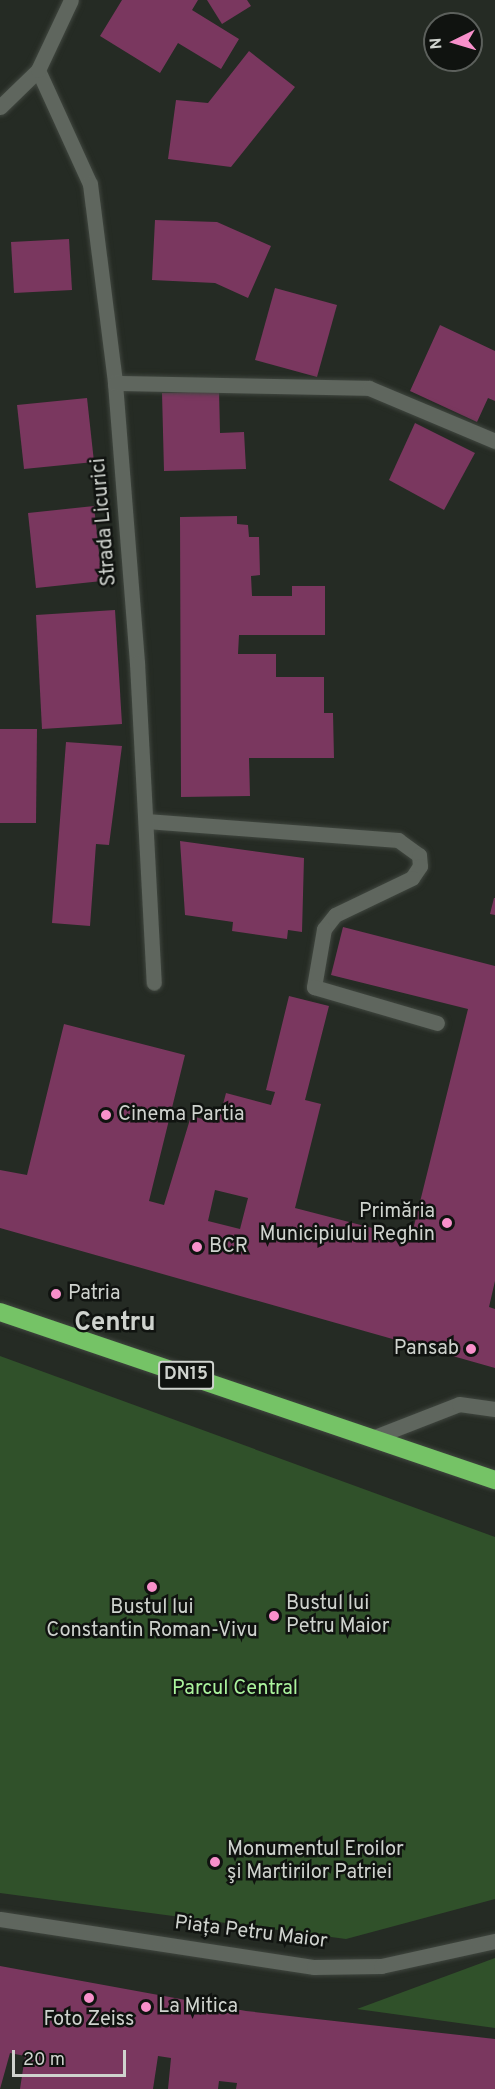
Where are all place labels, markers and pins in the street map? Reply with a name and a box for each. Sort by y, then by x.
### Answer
place label: Cinema Partia [118,1103,245,1127]
marker: Cinema Partia [99,1108,113,1122]
place label: Primăria Municipiului Reghin [259,1200,435,1247]
marker: Primăria Municipiului Reghin [440,1216,454,1230]
place label: BCR [209,1235,248,1259]
marker: BCR [190,1240,204,1254]
place label: Patria [68,1282,120,1306]
marker: Patria [49,1287,63,1301]
place label: Pansab [394,1337,459,1361]
marker: Pansab [464,1342,478,1356]
marker: Bustul lui Constantin Roman-Vivu [145,1580,159,1594]
place label: Bustul lui Petru Maior [286,1592,389,1639]
place label: Bustul lui Constantin Roman-Vivu [46,1596,258,1643]
marker: Bustul lui Petru Maior [267,1609,281,1623]
place label: Monumentul Eroilor şi Martirilor Patriei [227,1838,404,1885]
marker: Monumentul Eroilor şi Martirilor Patriei [208,1855,222,1869]
marker: Foto Zeiss [82,1991,96,2005]
place label: La Mitica [158,1995,238,2019]
marker: La Mitica [139,2000,153,2014]
place label: Foto Zeiss [43,2008,135,2032]

